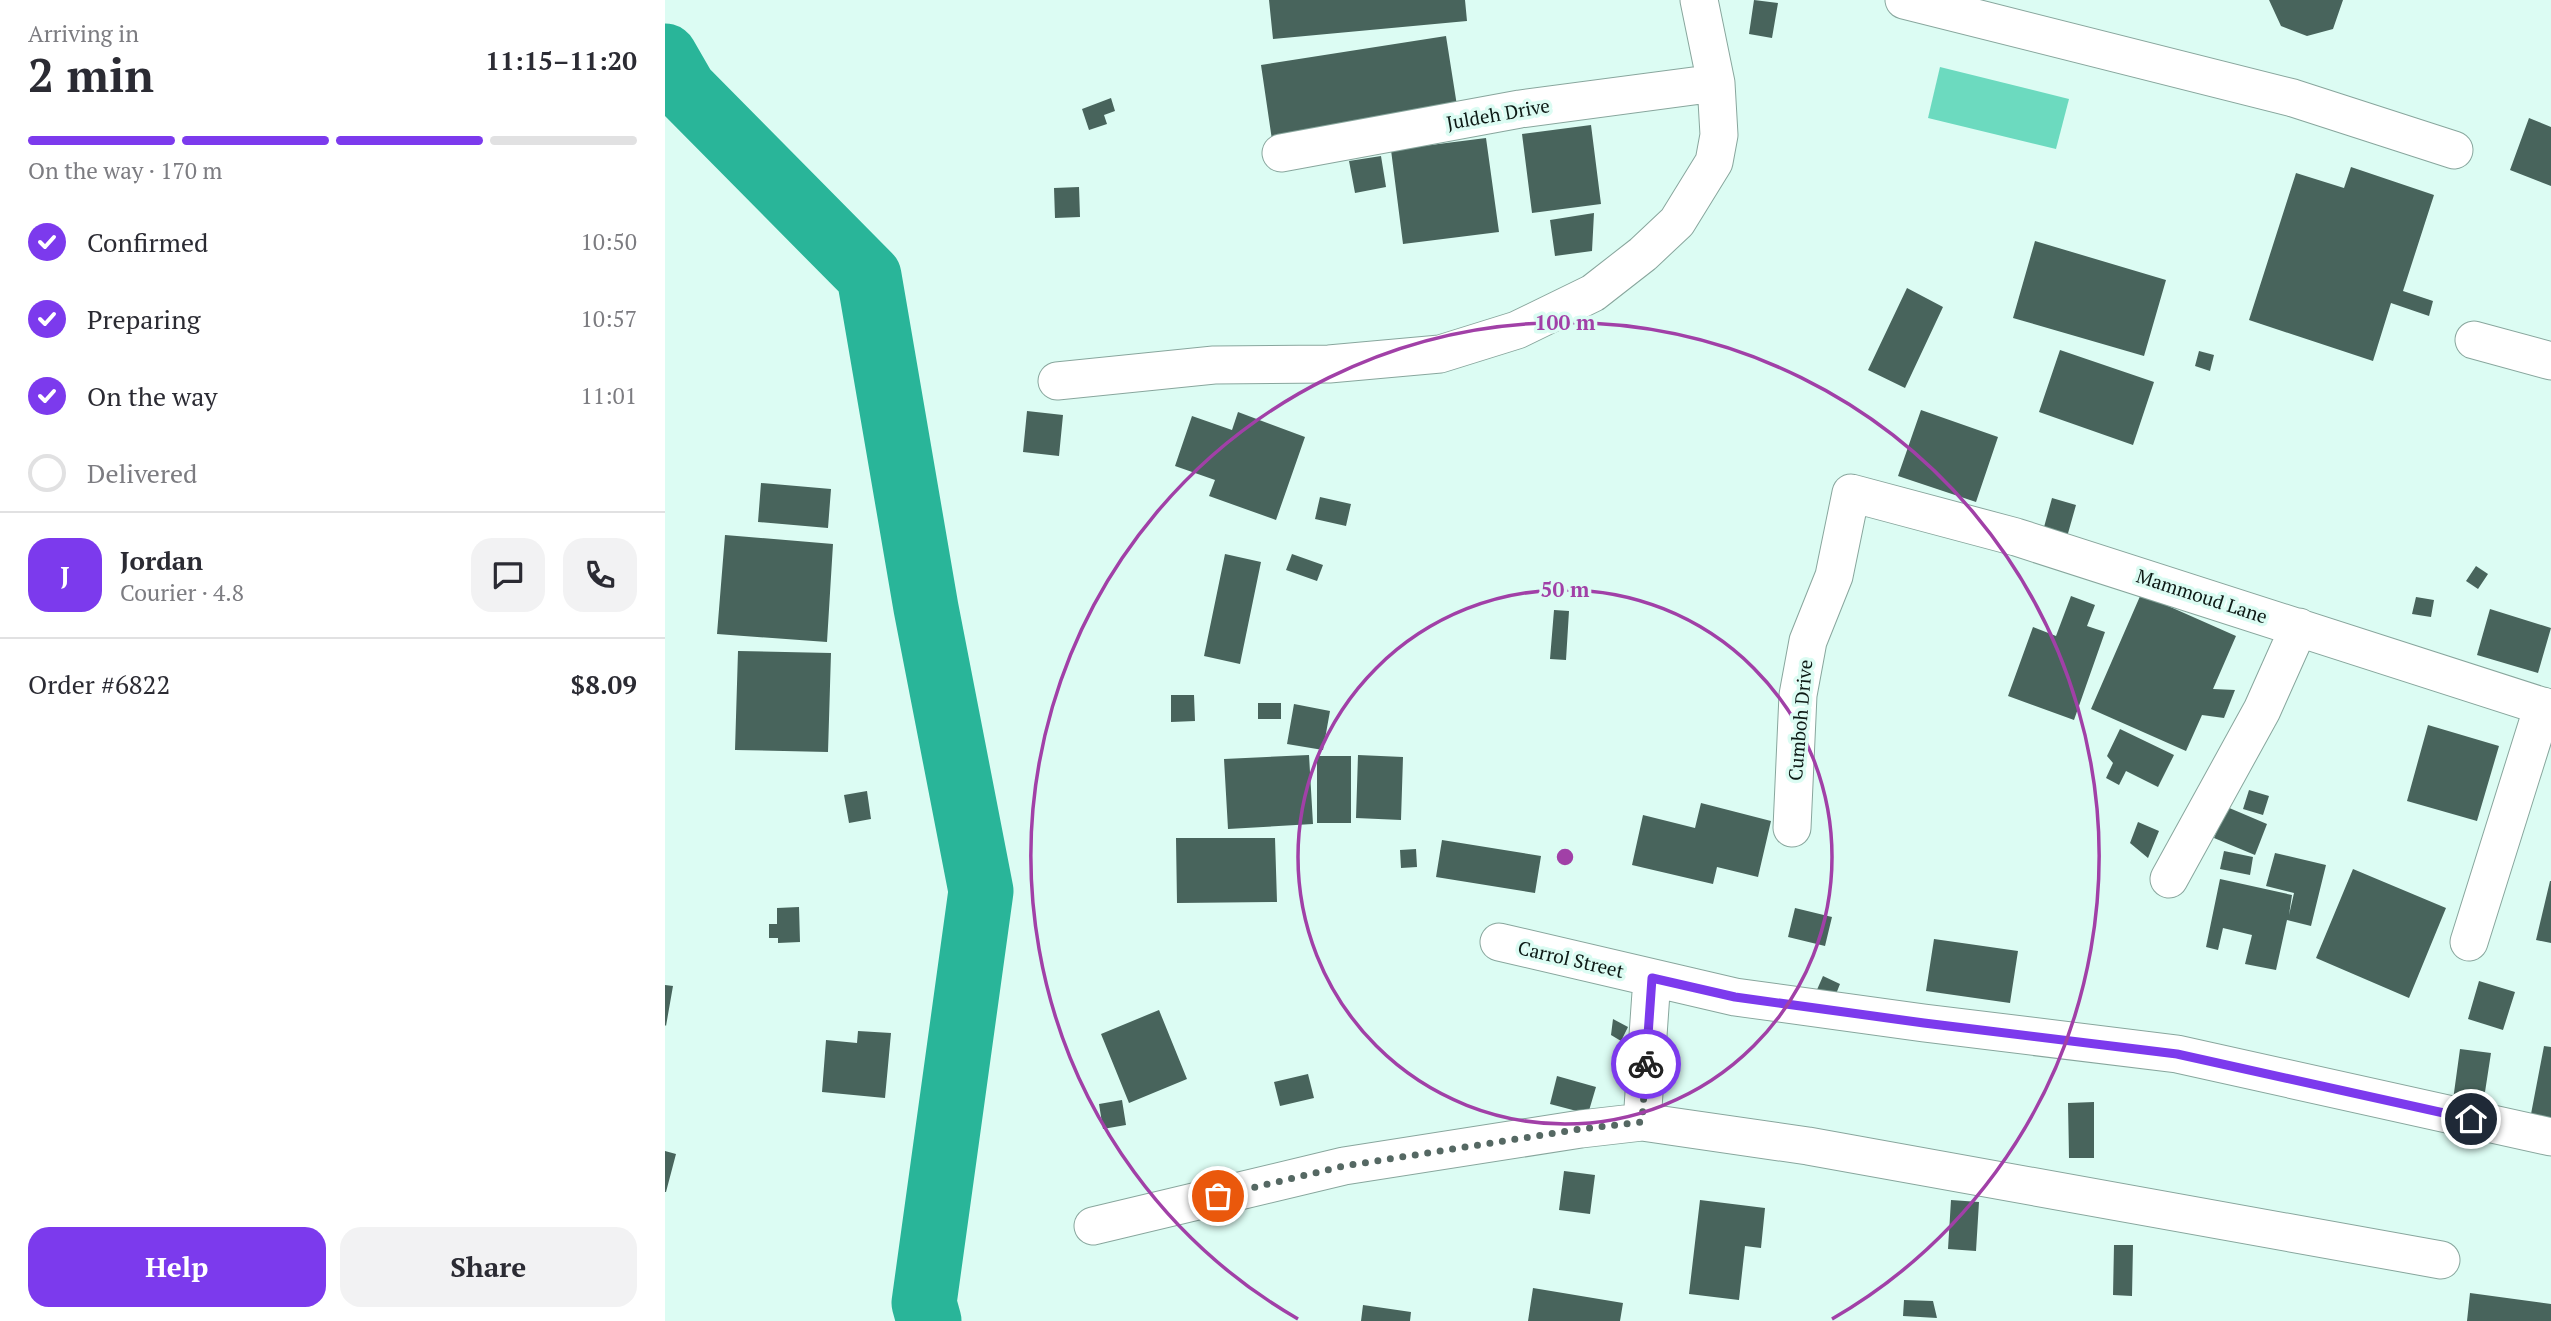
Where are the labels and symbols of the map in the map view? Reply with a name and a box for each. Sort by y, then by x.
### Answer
street label: Juldeh Drive [1444,92,1551,135]
text: 100 m [1535,308,1596,336]
street label: Mammoud Lane [2133,563,2271,628]
text: 50 m [1541,575,1590,603]
street label: Cumboh Drive [1782,658,1817,782]
centre of rings [1553,845,1577,869]
street label: Carrol Street [1516,934,1627,983]
courier [1611,1029,1681,1099]
pin [2441,1089,2501,1149]
pin [1188,1166,1248,1226]

